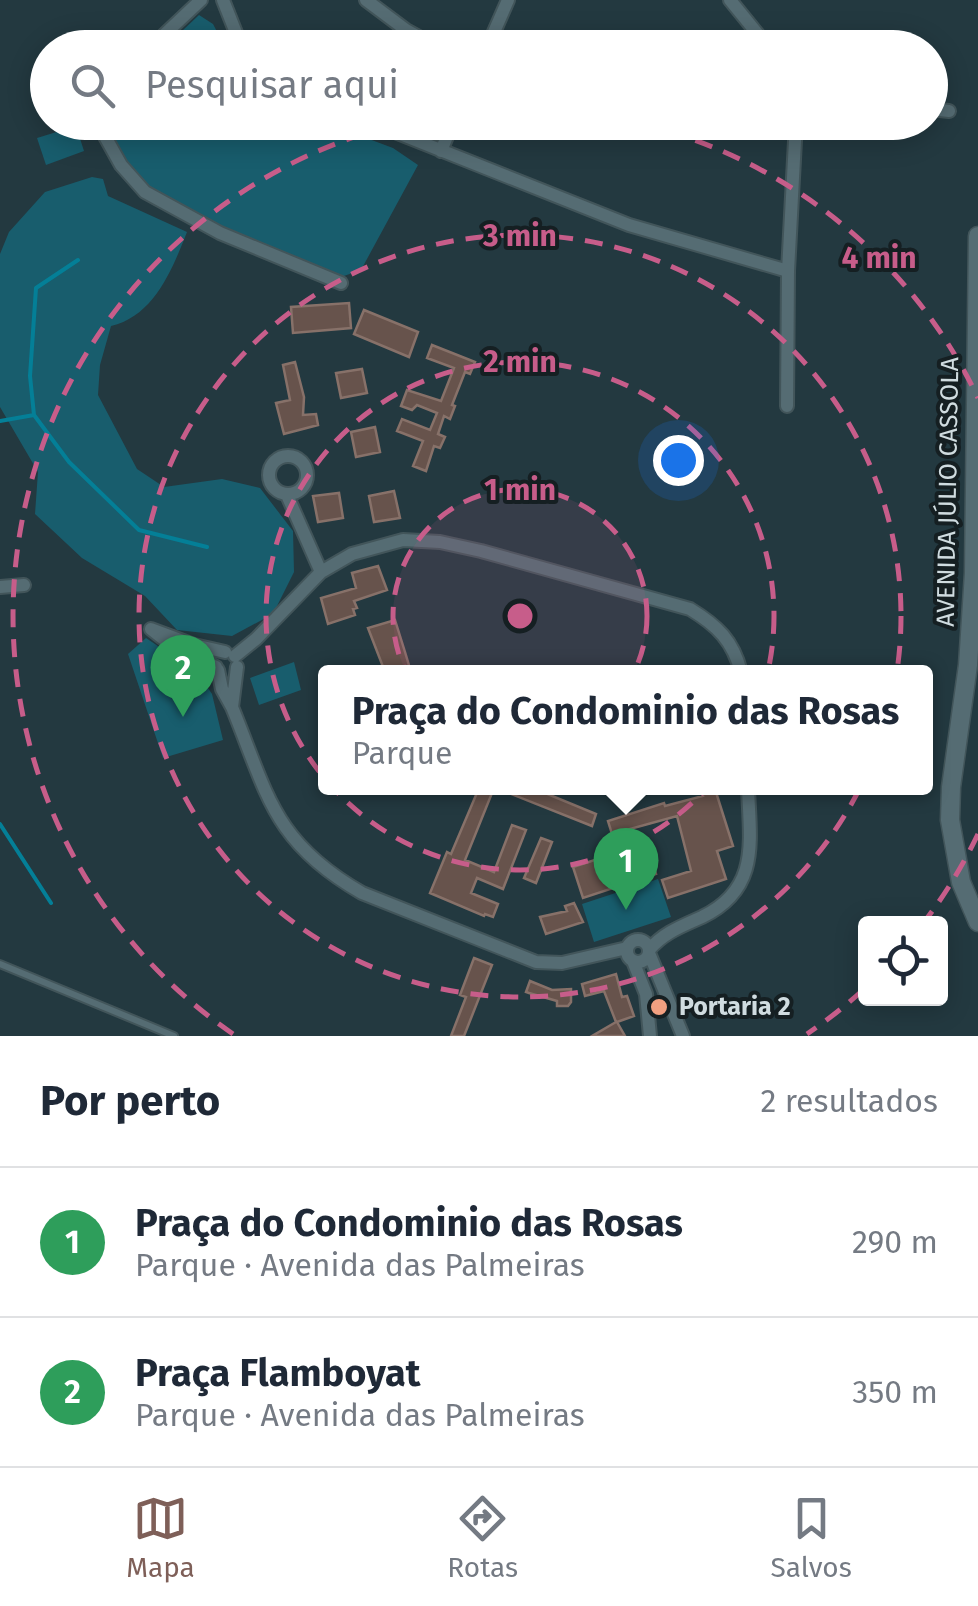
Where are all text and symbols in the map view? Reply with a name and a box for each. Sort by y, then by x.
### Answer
search box [30,30,948,140]
icon: search [65,58,120,113]
text: Pesquisar aqui [145,62,399,108]
text: 3 min [482,218,557,254]
text: 4 min [841,240,917,276]
text: 2 min [483,344,557,380]
street label: AVENIDA JÚLIO CASSOLA [930,356,965,627]
your location [653,435,704,486]
text: 1 min [484,472,556,508]
centre of rings [502,598,538,634]
pin: 2 [150,634,216,717]
popup [318,665,933,795]
text: Praça do Condominio das Rosas [352,688,899,734]
text: Parque [352,734,452,772]
pin: 1 [594,828,658,910]
map controls [858,916,948,1006]
button: locate [858,916,948,1006]
place label: Portaria 2 [679,992,791,1022]
marker: Portaria 2 [648,996,670,1018]
text: Por perto [40,1076,220,1126]
text: 2 resultados [760,1082,938,1120]
text: Praça do Condominio das Rosas [135,1200,683,1246]
text: 1 [65,1223,80,1261]
text: 290 m [852,1223,938,1261]
text: Parque · Avenida das Palmeiras [135,1246,585,1284]
text: Praça Flamboyat [135,1350,421,1396]
text: 2 [64,1373,81,1411]
text: 350 m [852,1373,938,1411]
text: Parque · Avenida das Palmeiras [135,1396,585,1434]
tab: Mapa [126,1491,195,1584]
tab: Rotas [447,1491,518,1584]
tab: Salvos [771,1491,852,1584]

